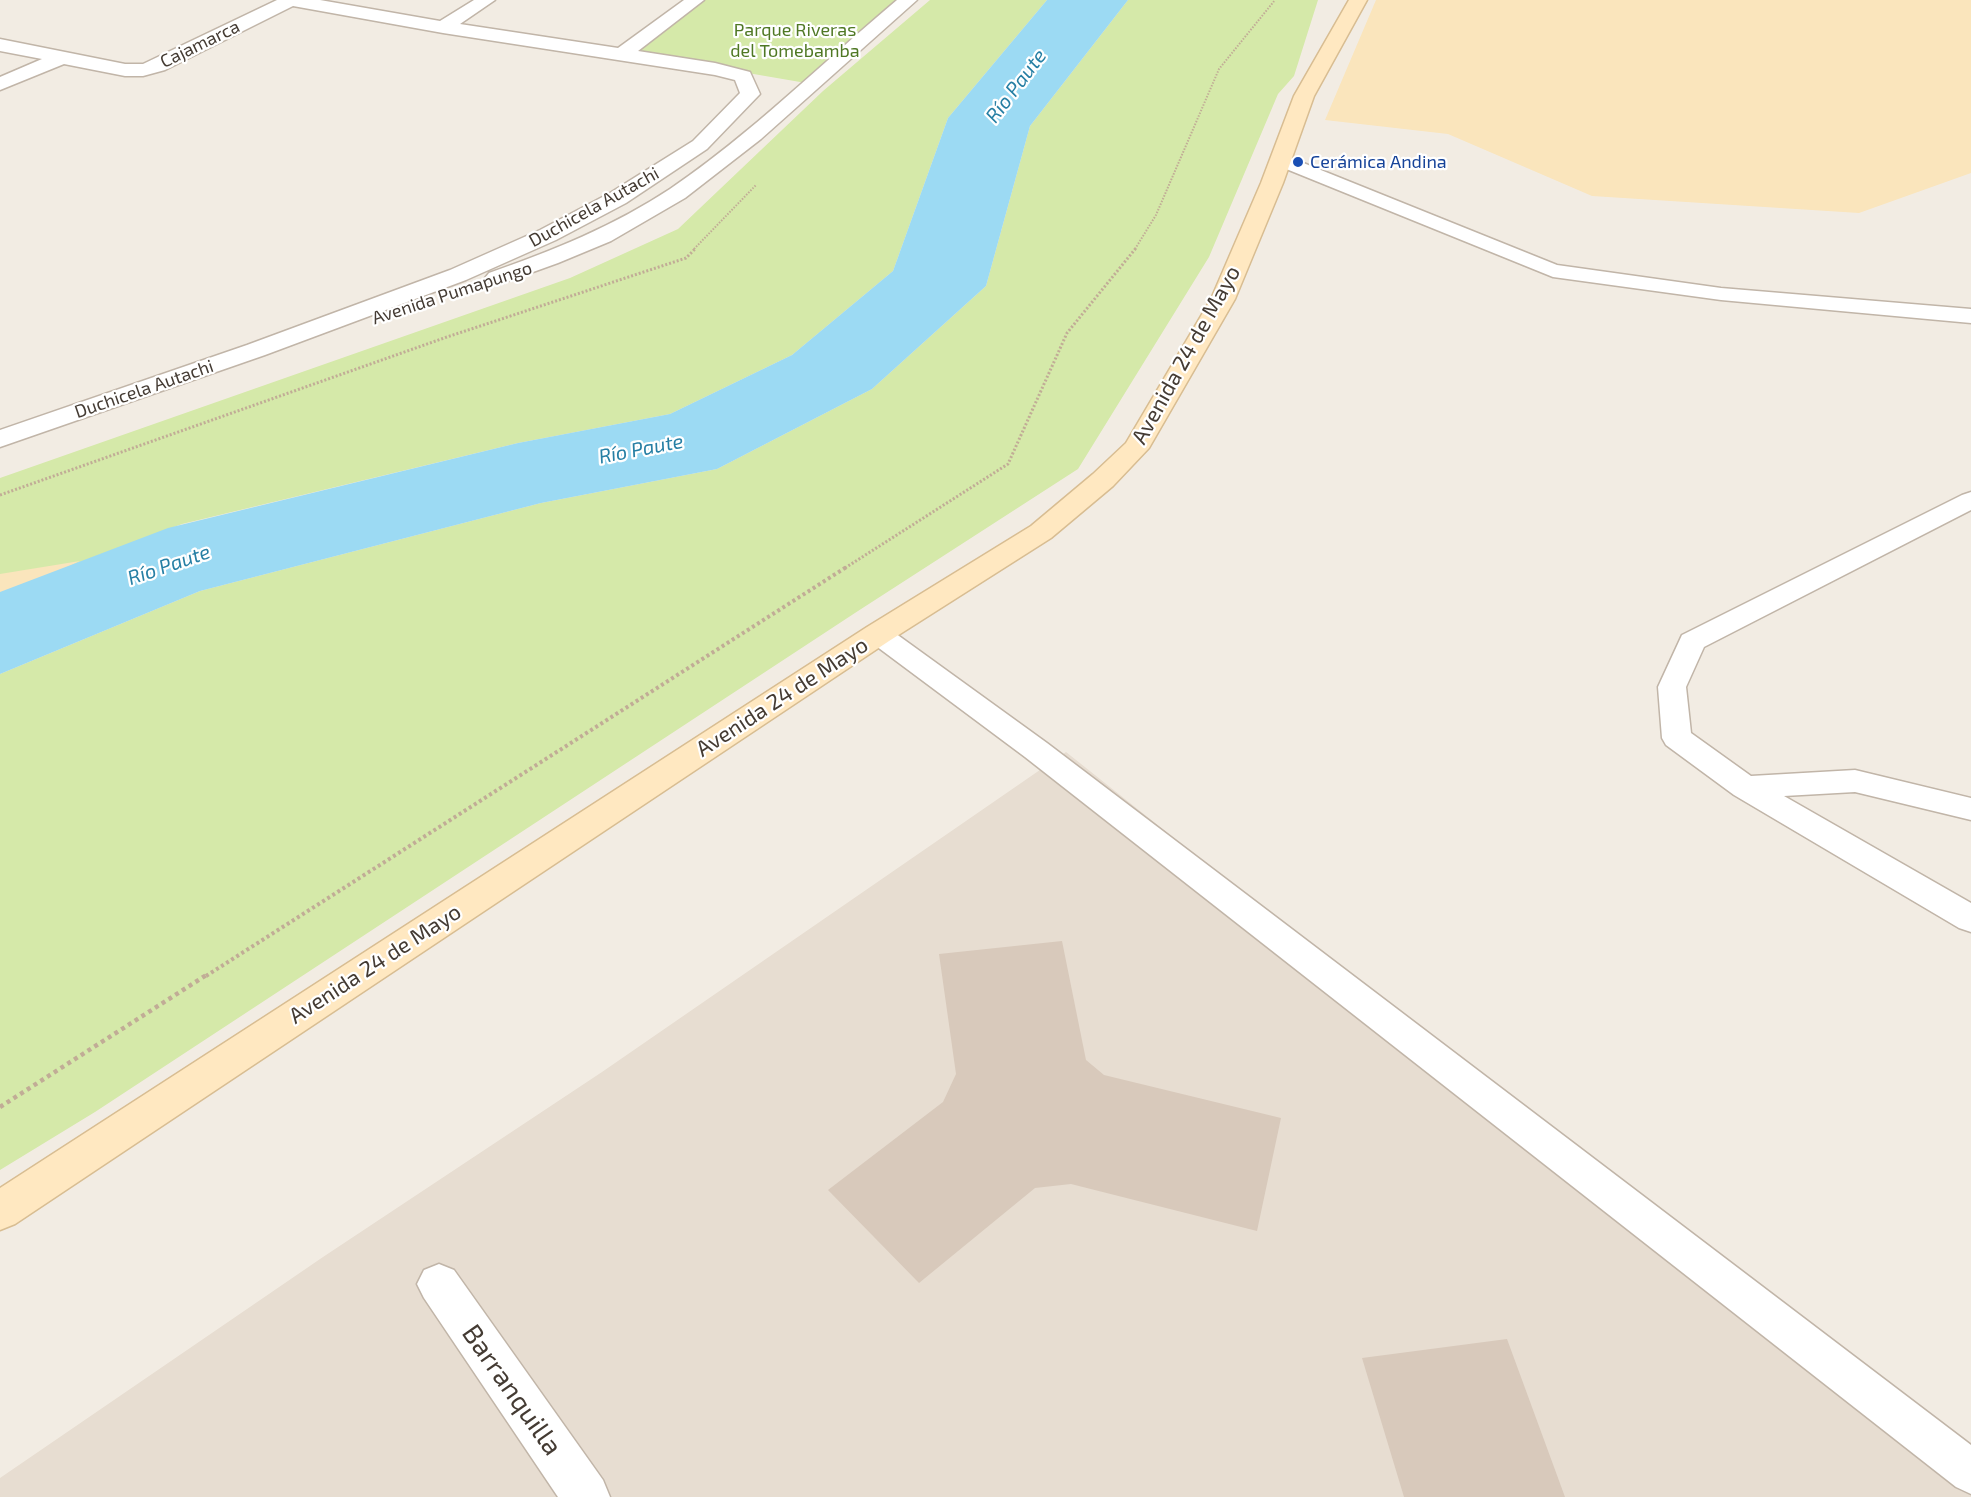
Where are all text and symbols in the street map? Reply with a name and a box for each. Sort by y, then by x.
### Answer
street label: Cajamarca [157,15,243,73]
park label: Parque Riveras del Tomebamba [730,19,860,62]
water label: Río Paute [981,45,1051,127]
place label: Cerámica Andina [1310,151,1447,173]
marker: Cerámica Andina [1291,155,1305,169]
street label: Duchicela Autachi [525,162,663,252]
street label: Avenida Pumapungo [369,257,535,329]
street label: Avenida 24 de Mayo [1126,261,1246,449]
street label: Duchicela Autachi [72,355,216,423]
water label: Río Paute [597,429,685,469]
water label: Río Paute [125,540,213,590]
street label: Avenida 24 de Mayo [691,631,873,763]
street label: Avenida 24 de Mayo [284,898,466,1030]
street label: Barranquilla [455,1318,569,1462]

